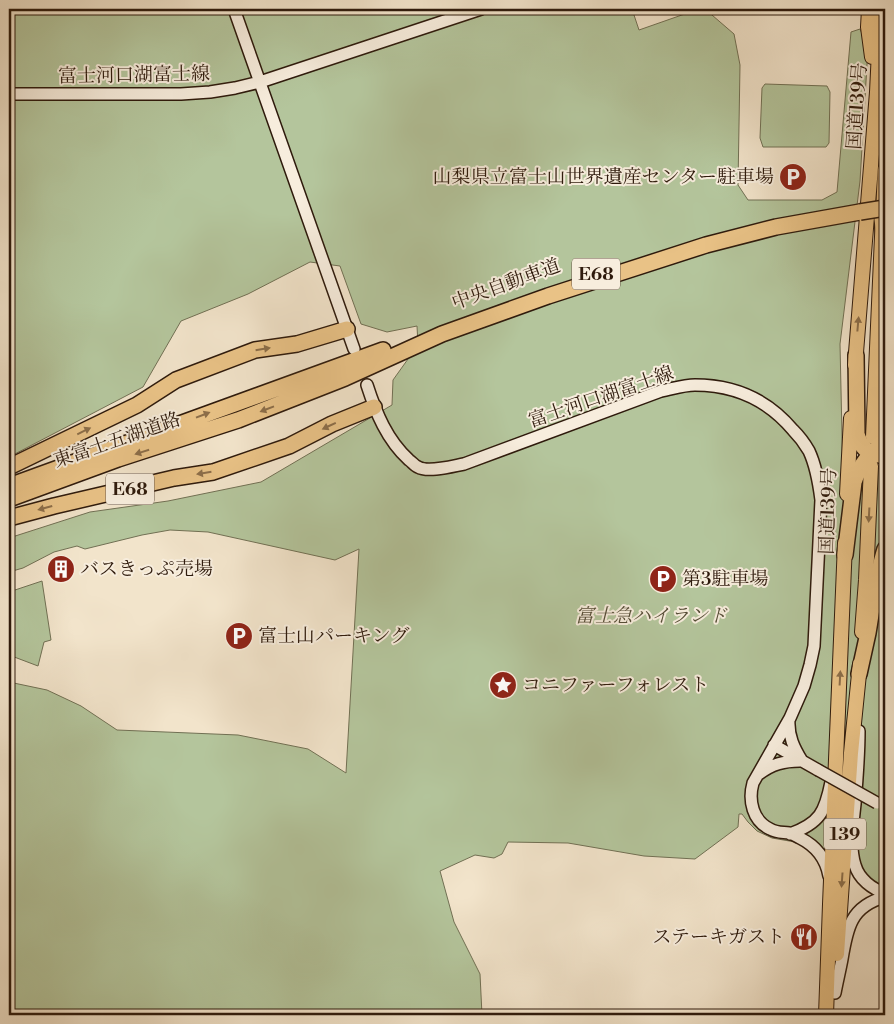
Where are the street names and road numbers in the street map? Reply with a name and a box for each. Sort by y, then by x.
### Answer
street label: 富士河口湖富士線 [58,62,210,88]
street label: 国道139号 [842,62,872,150]
street label: 中央自動車道 [448,253,564,315]
road number: E68 [572,258,620,290]
street label: 富士河口湖富士線 [525,361,677,433]
street label: 東富士五湖道路 [50,407,184,473]
street label: 国道139号 [814,467,842,555]
road number: E68 [106,474,154,504]
road number: 139 [824,819,866,850]

